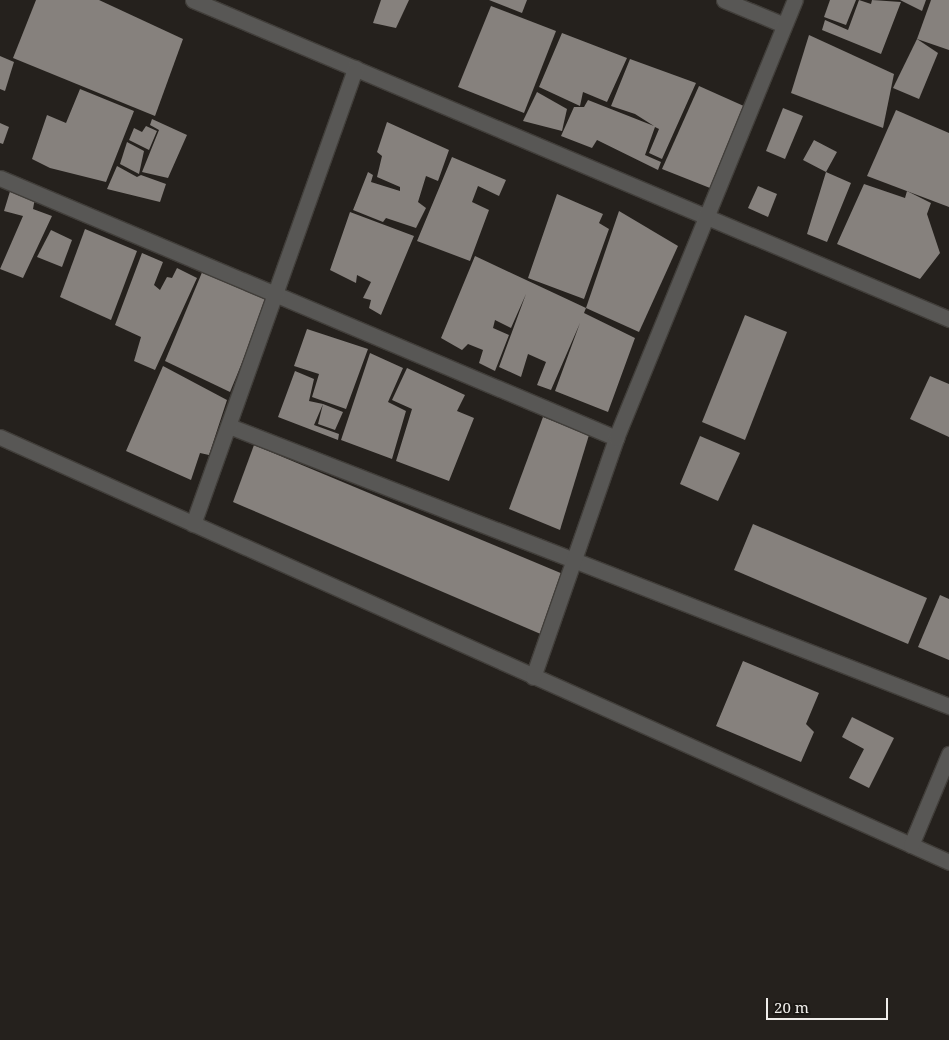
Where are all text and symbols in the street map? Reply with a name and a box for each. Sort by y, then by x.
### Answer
scale bar [769,988,892,1020]
text: 20 m [774,997,809,1017]

